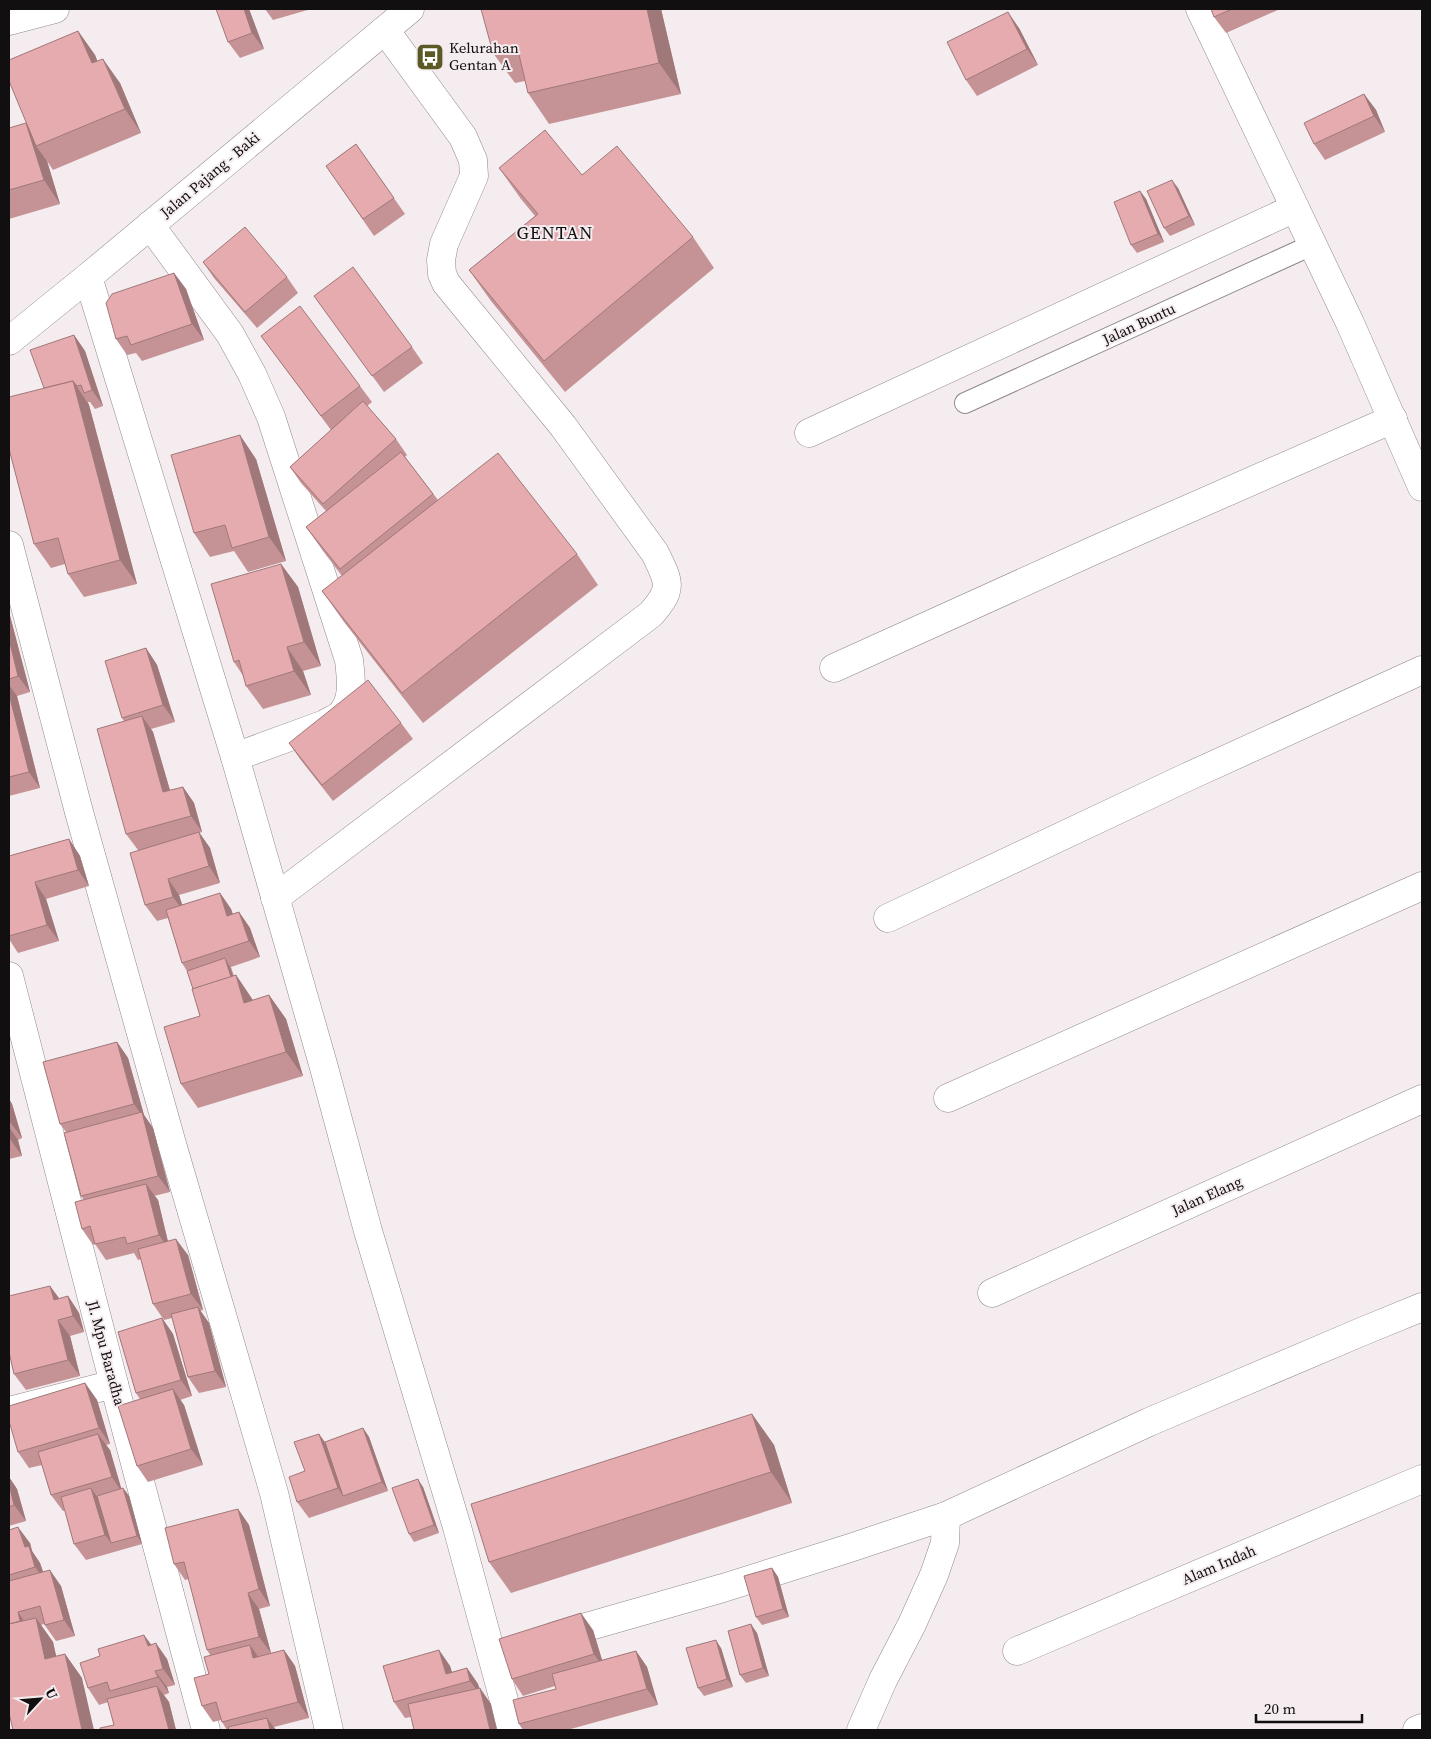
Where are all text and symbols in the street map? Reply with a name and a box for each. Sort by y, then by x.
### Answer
place label: Kelurahan Gentan A [449,37,519,75]
bus stop icon: Kelurahan Gentan A [415,42,445,72]
street label: Jalan Pajang - Baki [155,127,264,223]
district label: GENTAN [517,220,593,245]
street label: Jalan Buntu [1098,297,1179,350]
street label: Jalan Elang [1167,1171,1246,1221]
street label: Jl. Mpu Baradha [82,1297,131,1408]
street label: Alam Indah [1179,1540,1259,1590]
north arrow [15,1674,65,1724]
text: U [40,1684,63,1702]
scale bar [1256,1692,1362,1724]
text: 20 m [1264,1698,1296,1719]

